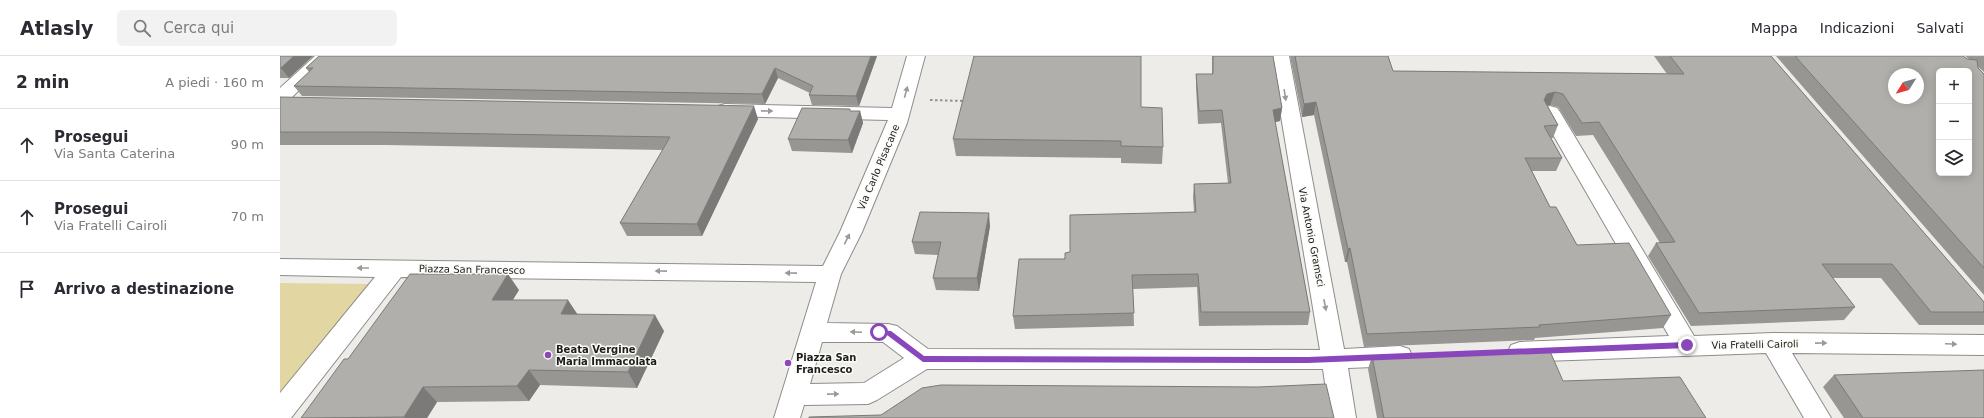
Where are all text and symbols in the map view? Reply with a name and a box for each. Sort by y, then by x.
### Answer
search box [117,10,397,46]
text: Atlasly [20,17,93,39]
icon: search [131,17,153,39]
text: Cerca qui [163,19,234,37]
text: Mappa [1751,20,1798,36]
text: Indicazioni [1820,20,1894,36]
text: Salvati [1916,20,1964,36]
north arrow [1888,68,1924,104]
map controls [1936,68,1972,176]
button: + [1936,68,1972,104]
text: 2 min [16,72,69,92]
text: A piedi · 160 m [165,75,264,90]
one-way arrow [903,86,909,98]
one-way arrow [1283,88,1289,101]
button: − [1936,104,1972,140]
one-way arrow [761,108,774,114]
street label: Via Carlo Pisacane [855,123,902,212]
text: Prosegui [54,128,128,146]
icon: ahead [16,134,38,156]
text: 90 m [231,137,264,152]
button: layers [1936,140,1972,176]
text: Via Santa Caterina [54,146,175,161]
street label: Via Antonio Gramsci [1296,186,1327,288]
text: Prosegui [54,200,128,218]
icon: ahead [16,206,38,228]
text: 70 m [231,209,264,224]
text: Via Fratelli Cairoli [54,218,167,233]
one-way arrow [844,233,851,245]
street label: Piazza San Francesco [419,263,525,276]
one-way arrow [356,265,369,271]
one-way arrow [655,268,667,275]
one-way arrow [784,270,797,276]
icon: arrive [16,278,38,300]
text: Arrivo a destinazione [54,280,234,298]
one-way arrow [1322,299,1328,311]
route start [870,323,888,341]
one-way arrow [850,328,862,335]
route end [1678,336,1696,354]
street label: Via Fratelli Cairoli [1711,338,1799,351]
one-way arrow [1815,340,1828,346]
one-way arrow [1945,340,1957,347]
place label: Beata Vergine Maria Immacolata [556,344,657,367]
marker: Beata Vergine Maria Immacolata [543,350,553,360]
place label: Piazza San Francesco [796,352,856,375]
marker: Piazza San Francesco [783,358,793,368]
one-way arrow [827,391,840,397]

